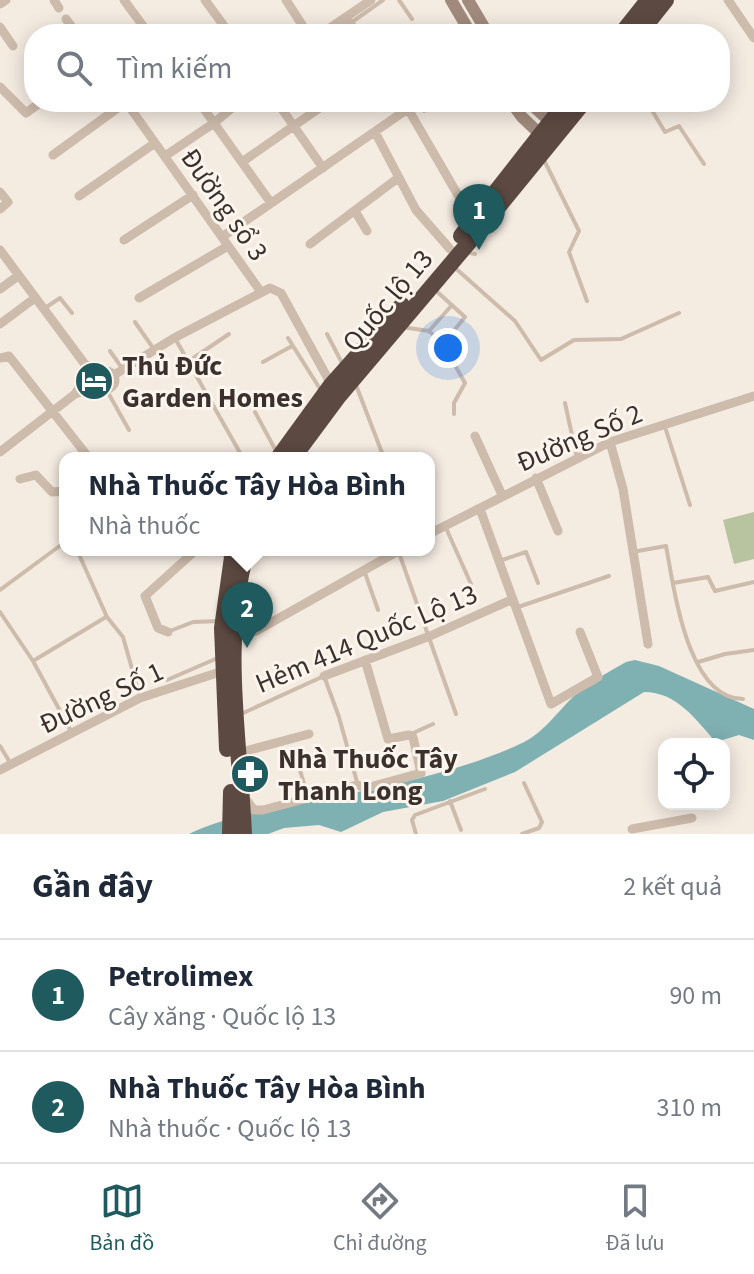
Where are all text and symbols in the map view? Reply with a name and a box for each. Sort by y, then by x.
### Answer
search box [24,24,730,112]
icon: search [52,46,96,90]
text: Tìm kiếm [116,47,232,90]
street label: Đường sổ 3 [171,140,278,269]
pin: 1 [453,184,505,250]
street label: Quốc lộ 13 [333,241,443,361]
your location [428,328,468,368]
place label: Thủ Đức Garden Homes [122,346,303,418]
hotel icon: Thủ Đức Garden Homes [73,360,115,402]
street label: Đường Số 2 [510,394,648,482]
popup [59,452,435,556]
text: Nhà Thuốc Tây Hòa Bình [88,464,406,507]
text: Nhà thuốc [88,507,200,544]
street label: Hẻm 414 Quốc Lộ 13 [249,574,484,704]
pin: 2 [221,582,273,648]
street label: Đường Số 1 [33,652,170,744]
map controls [658,738,730,810]
button: locate [658,738,730,810]
place label: Nhà Thuốc Tây Thanh Long [278,739,458,811]
pharmacy icon: Nhà Thuốc Tây Thanh Long [229,753,271,795]
text: Gần đây [32,862,153,911]
text: 2 kết quả [623,868,722,905]
text: Petrolimex [108,955,253,998]
text: 1 [51,977,65,1014]
text: 90 m [669,977,722,1014]
text: Cây xăng · Quốc lộ 13 [108,998,336,1035]
text: Nhà Thuốc Tây Hòa Bình [108,1067,426,1110]
text: 2 [51,1089,65,1126]
text: 310 m [656,1089,722,1126]
text: Nhà thuốc · Quốc lộ 13 [108,1110,352,1147]
tab: Bản đồ [89,1179,154,1259]
tab: Chỉ đường [333,1179,427,1259]
tab: Đã lưu [606,1179,665,1259]

